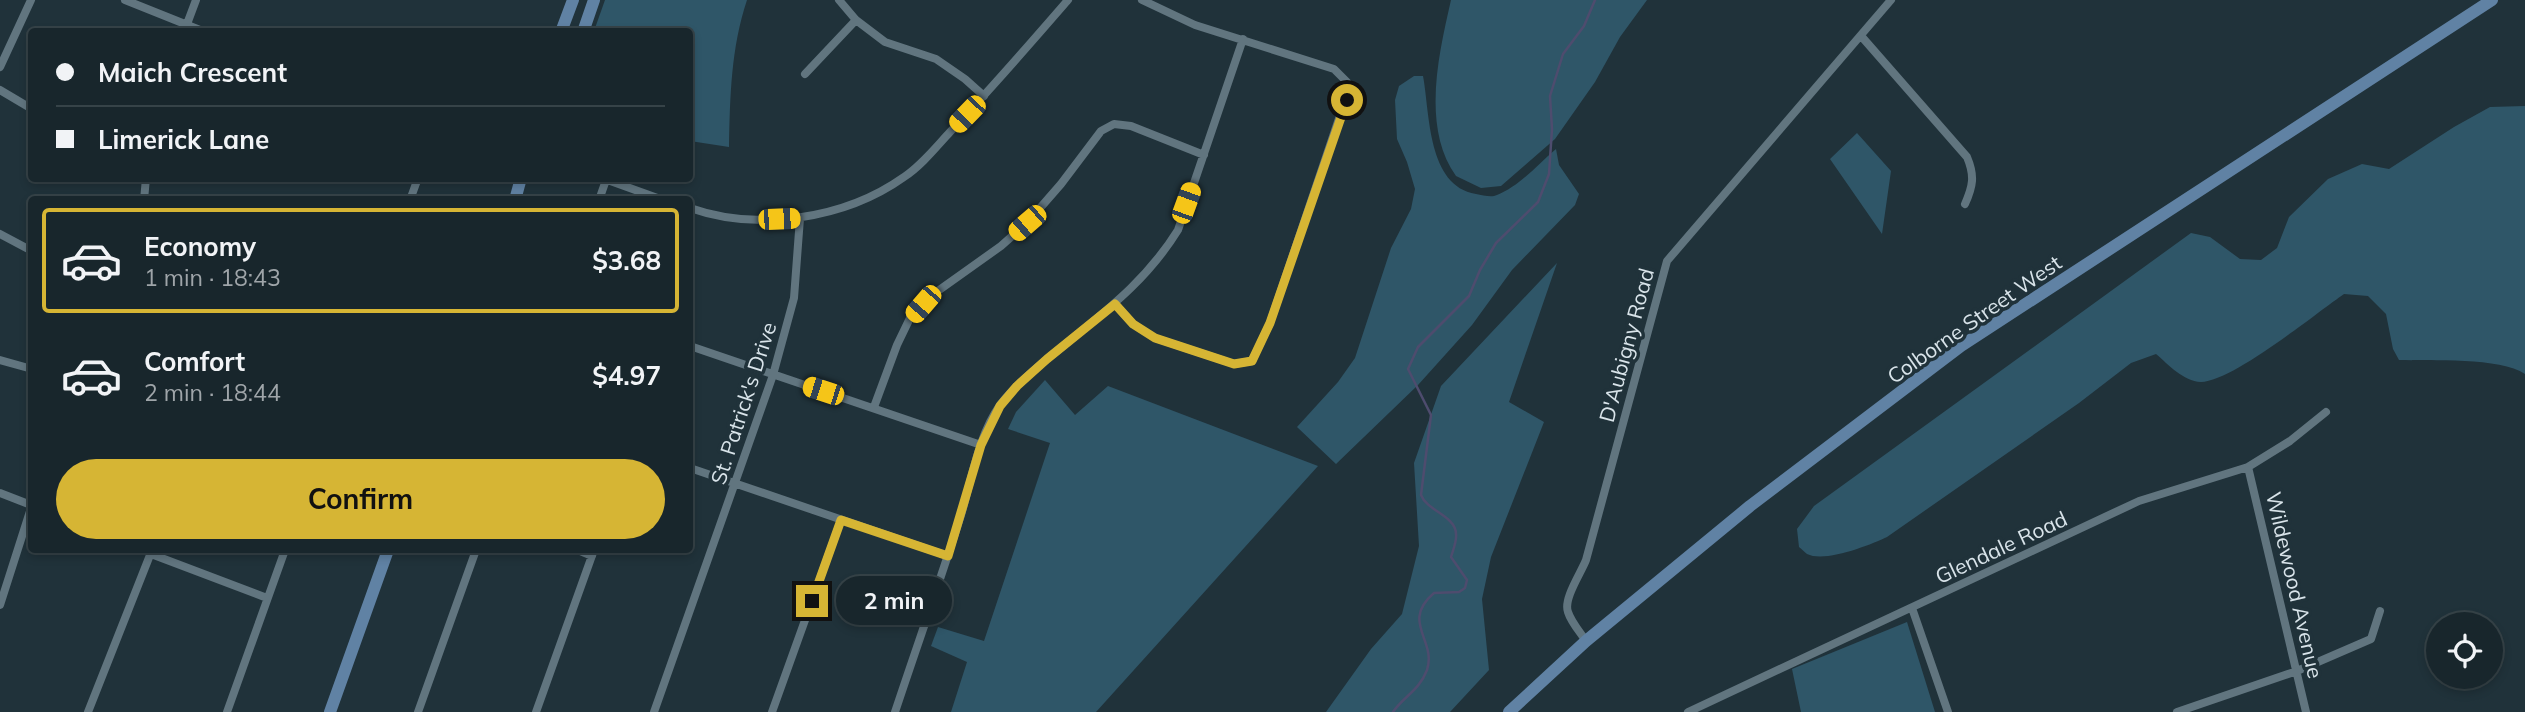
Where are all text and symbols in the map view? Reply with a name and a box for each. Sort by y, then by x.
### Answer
text: Maich Crescent [98,56,287,89]
route start [1331,84,1363,116]
car [945,92,990,136]
text: Limerick Lane [98,123,269,156]
car [1169,180,1204,226]
car [1005,201,1050,245]
car [758,208,801,230]
icon: car [60,229,123,292]
text: Economy [144,230,256,263]
text: $3.68 [592,244,661,277]
street label: Colborne Street West [1882,249,2066,389]
text: 1 min · 18:43 [144,263,281,292]
street label: D'Aubigny Road [1593,265,1659,425]
car [902,281,945,327]
street label: St. Patrick's Drive [704,319,782,487]
icon: car [60,344,123,407]
text: Comfort [144,345,245,378]
text: $4.97 [592,359,661,392]
car [800,375,847,407]
text: 2 min · 18:44 [144,378,281,407]
button: Confirm [56,459,665,539]
street label: Wildewood Avenue [2261,489,2329,681]
street label: Glendale Road [1931,505,2071,589]
callout: 2 min [836,576,952,626]
route end [796,585,828,617]
text: 2 min [864,586,924,615]
map controls [2426,612,2503,689]
button: locate [2426,612,2503,689]

